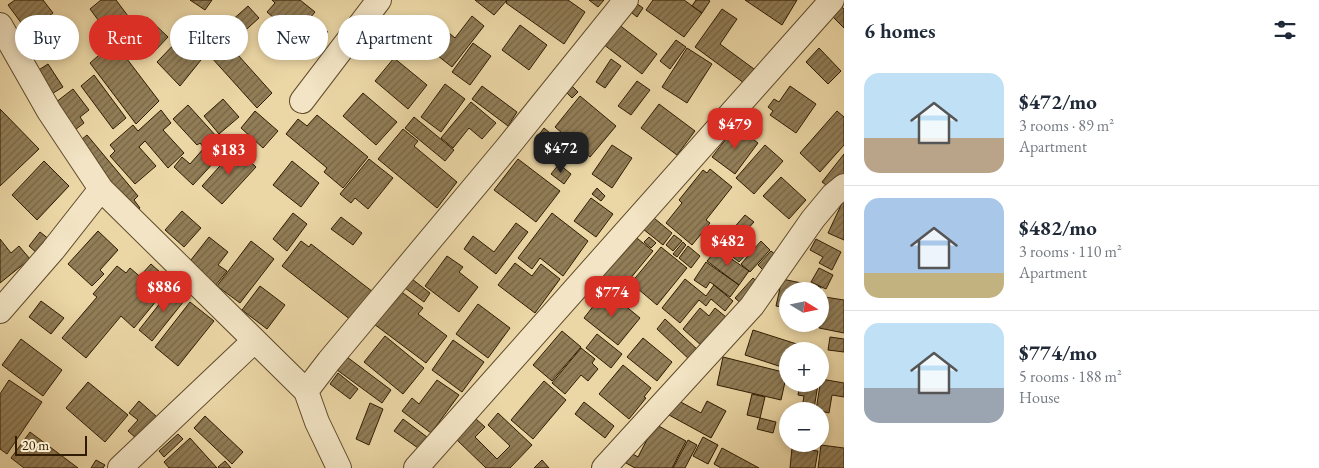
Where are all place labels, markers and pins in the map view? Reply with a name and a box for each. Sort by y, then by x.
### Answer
pin: $479 [705,108,765,150]
pin: $472 [531,132,591,174]
pin: $183 [199,134,259,176]
pin: $482 [698,224,758,267]
pin: $886 [134,270,194,313]
pin: $774 [582,276,642,318]

